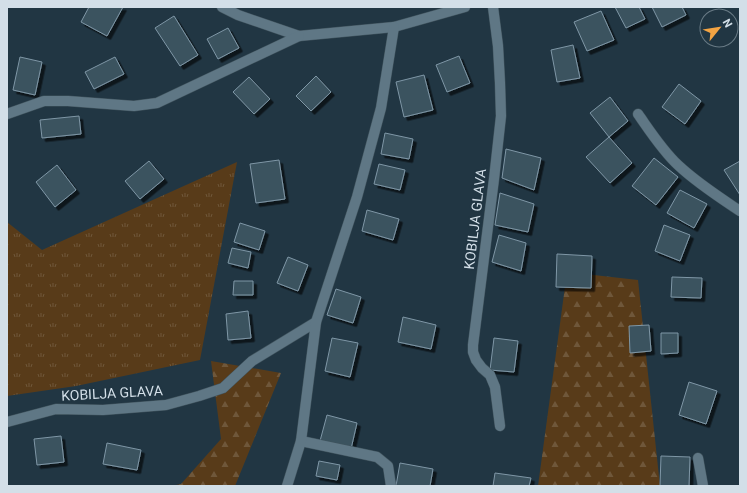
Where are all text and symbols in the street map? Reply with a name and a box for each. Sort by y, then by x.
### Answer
north arrow [699,8,739,48]
text: N [720,17,735,30]
street label: KOBILJA GLAVA [461,168,489,270]
street label: KOBILJA GLAVA [61,382,163,404]

